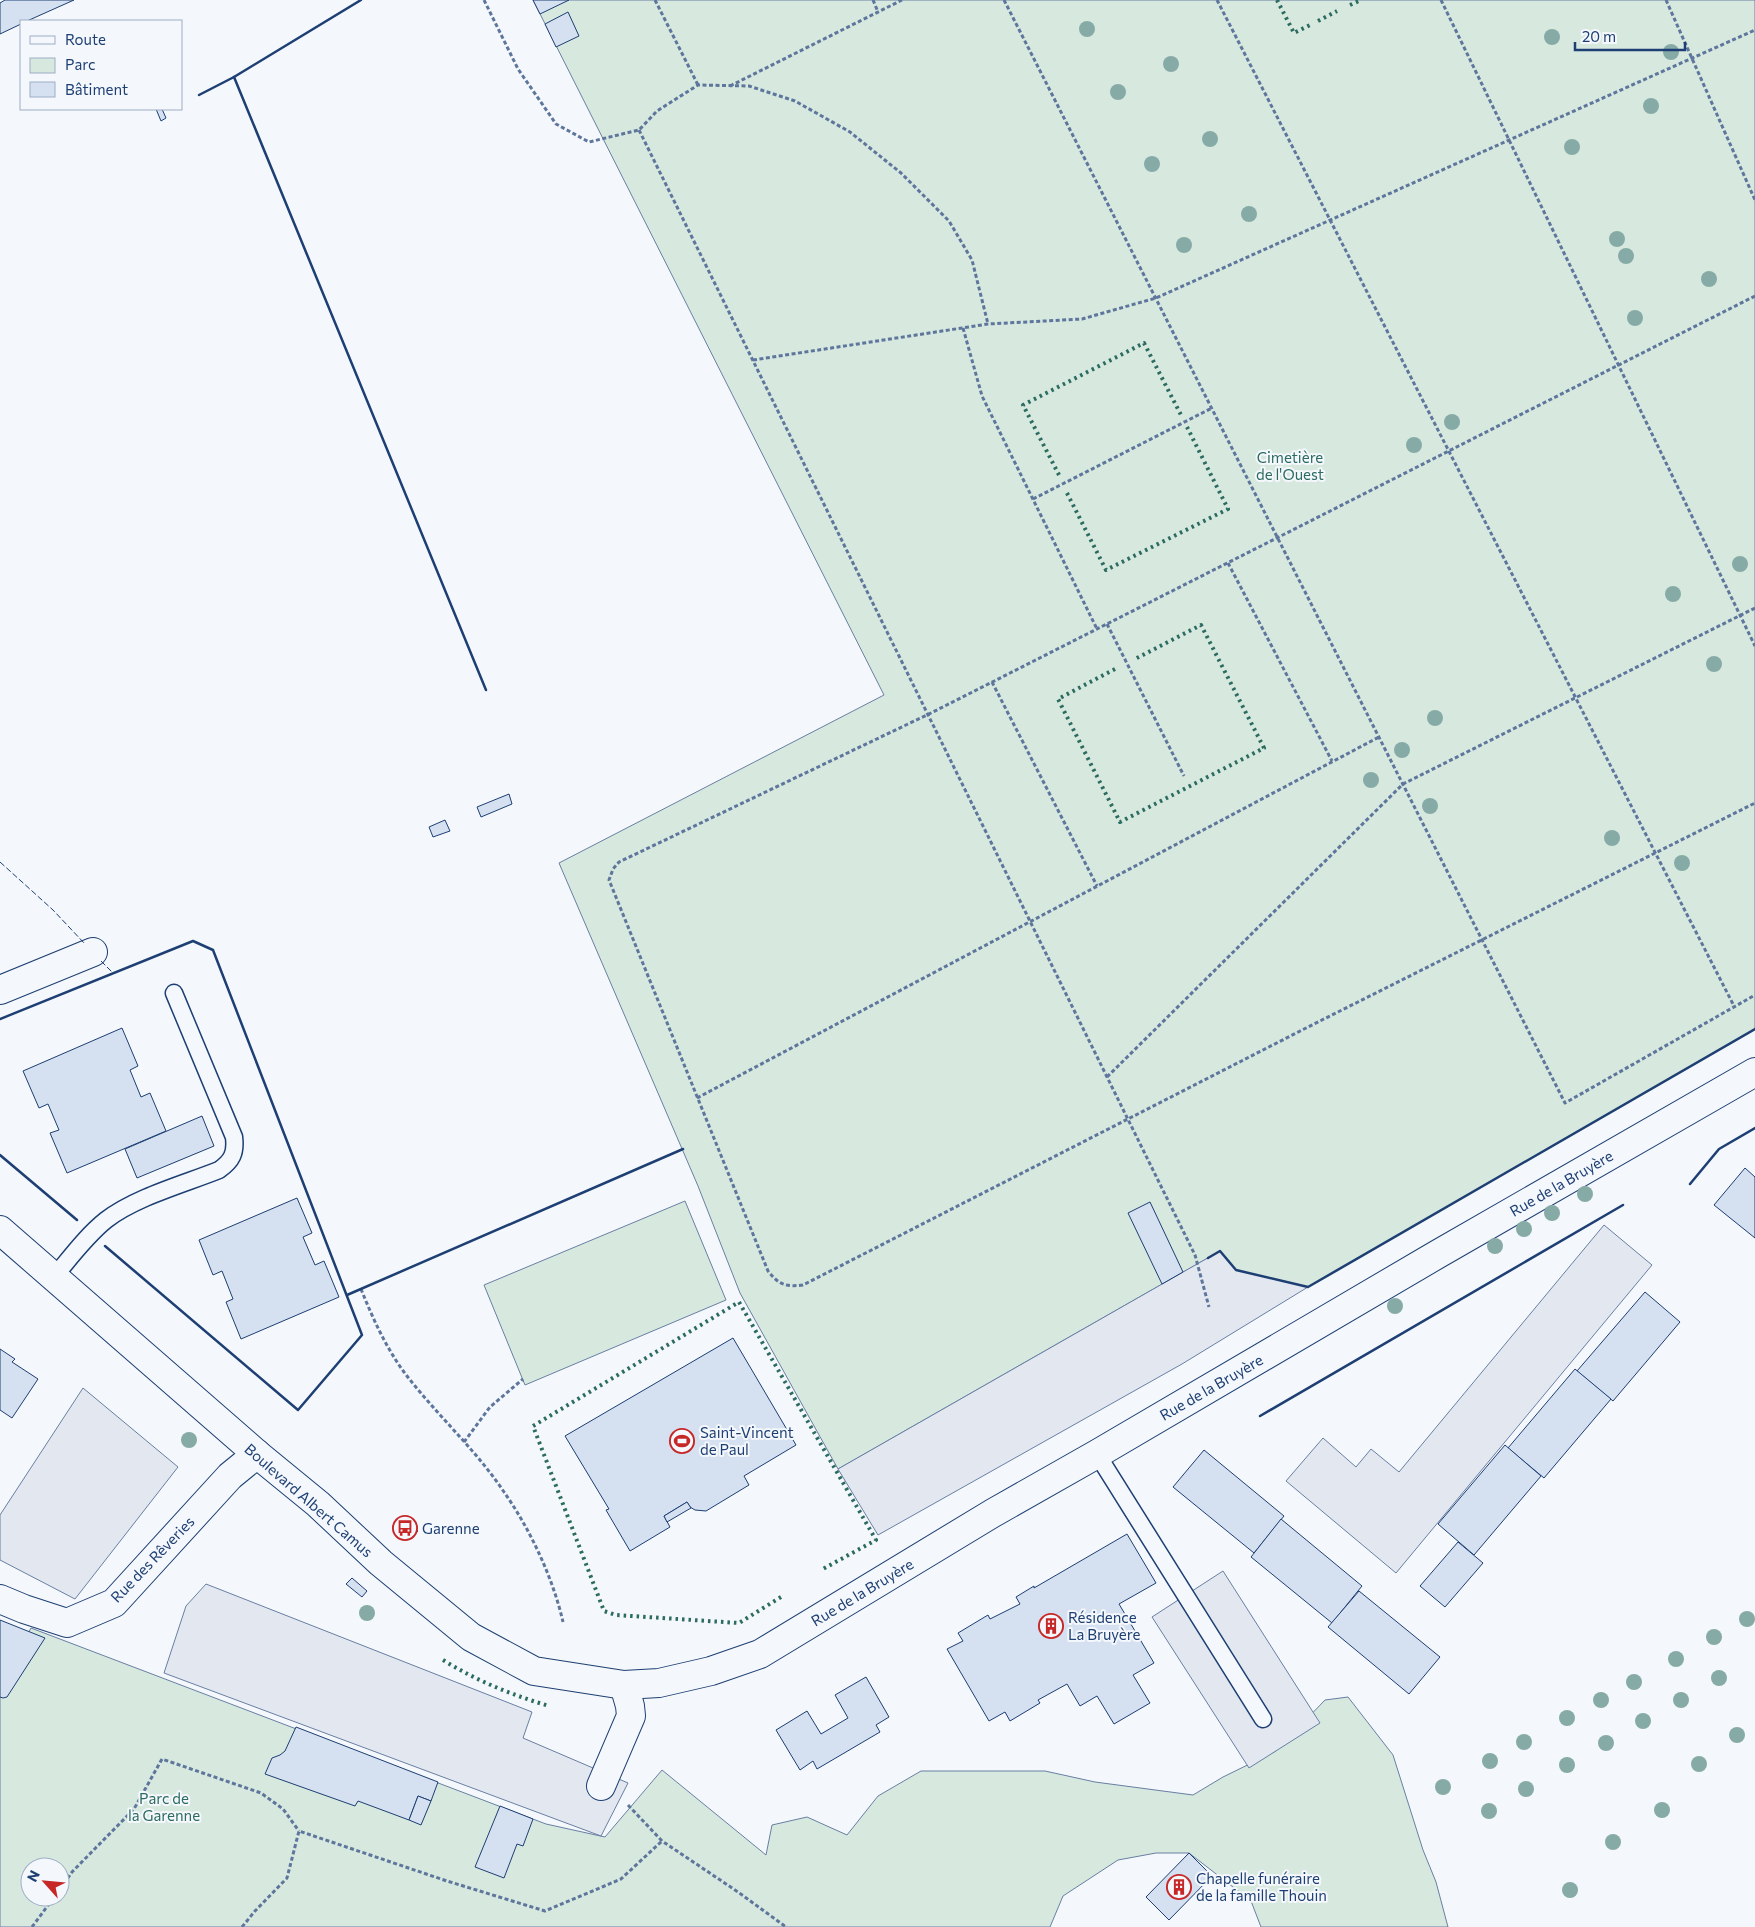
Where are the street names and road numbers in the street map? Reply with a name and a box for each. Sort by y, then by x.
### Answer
street label: Rue de la Bruyère [1506,1146,1616,1220]
street label: Rue de la Bruyère [1156,1350,1266,1424]
street label: Boulevard Albert Camus [241,1440,377,1561]
street label: Rue des Rêveries [106,1512,198,1606]
street label: Rue de la Bruyère [808,1554,917,1630]

